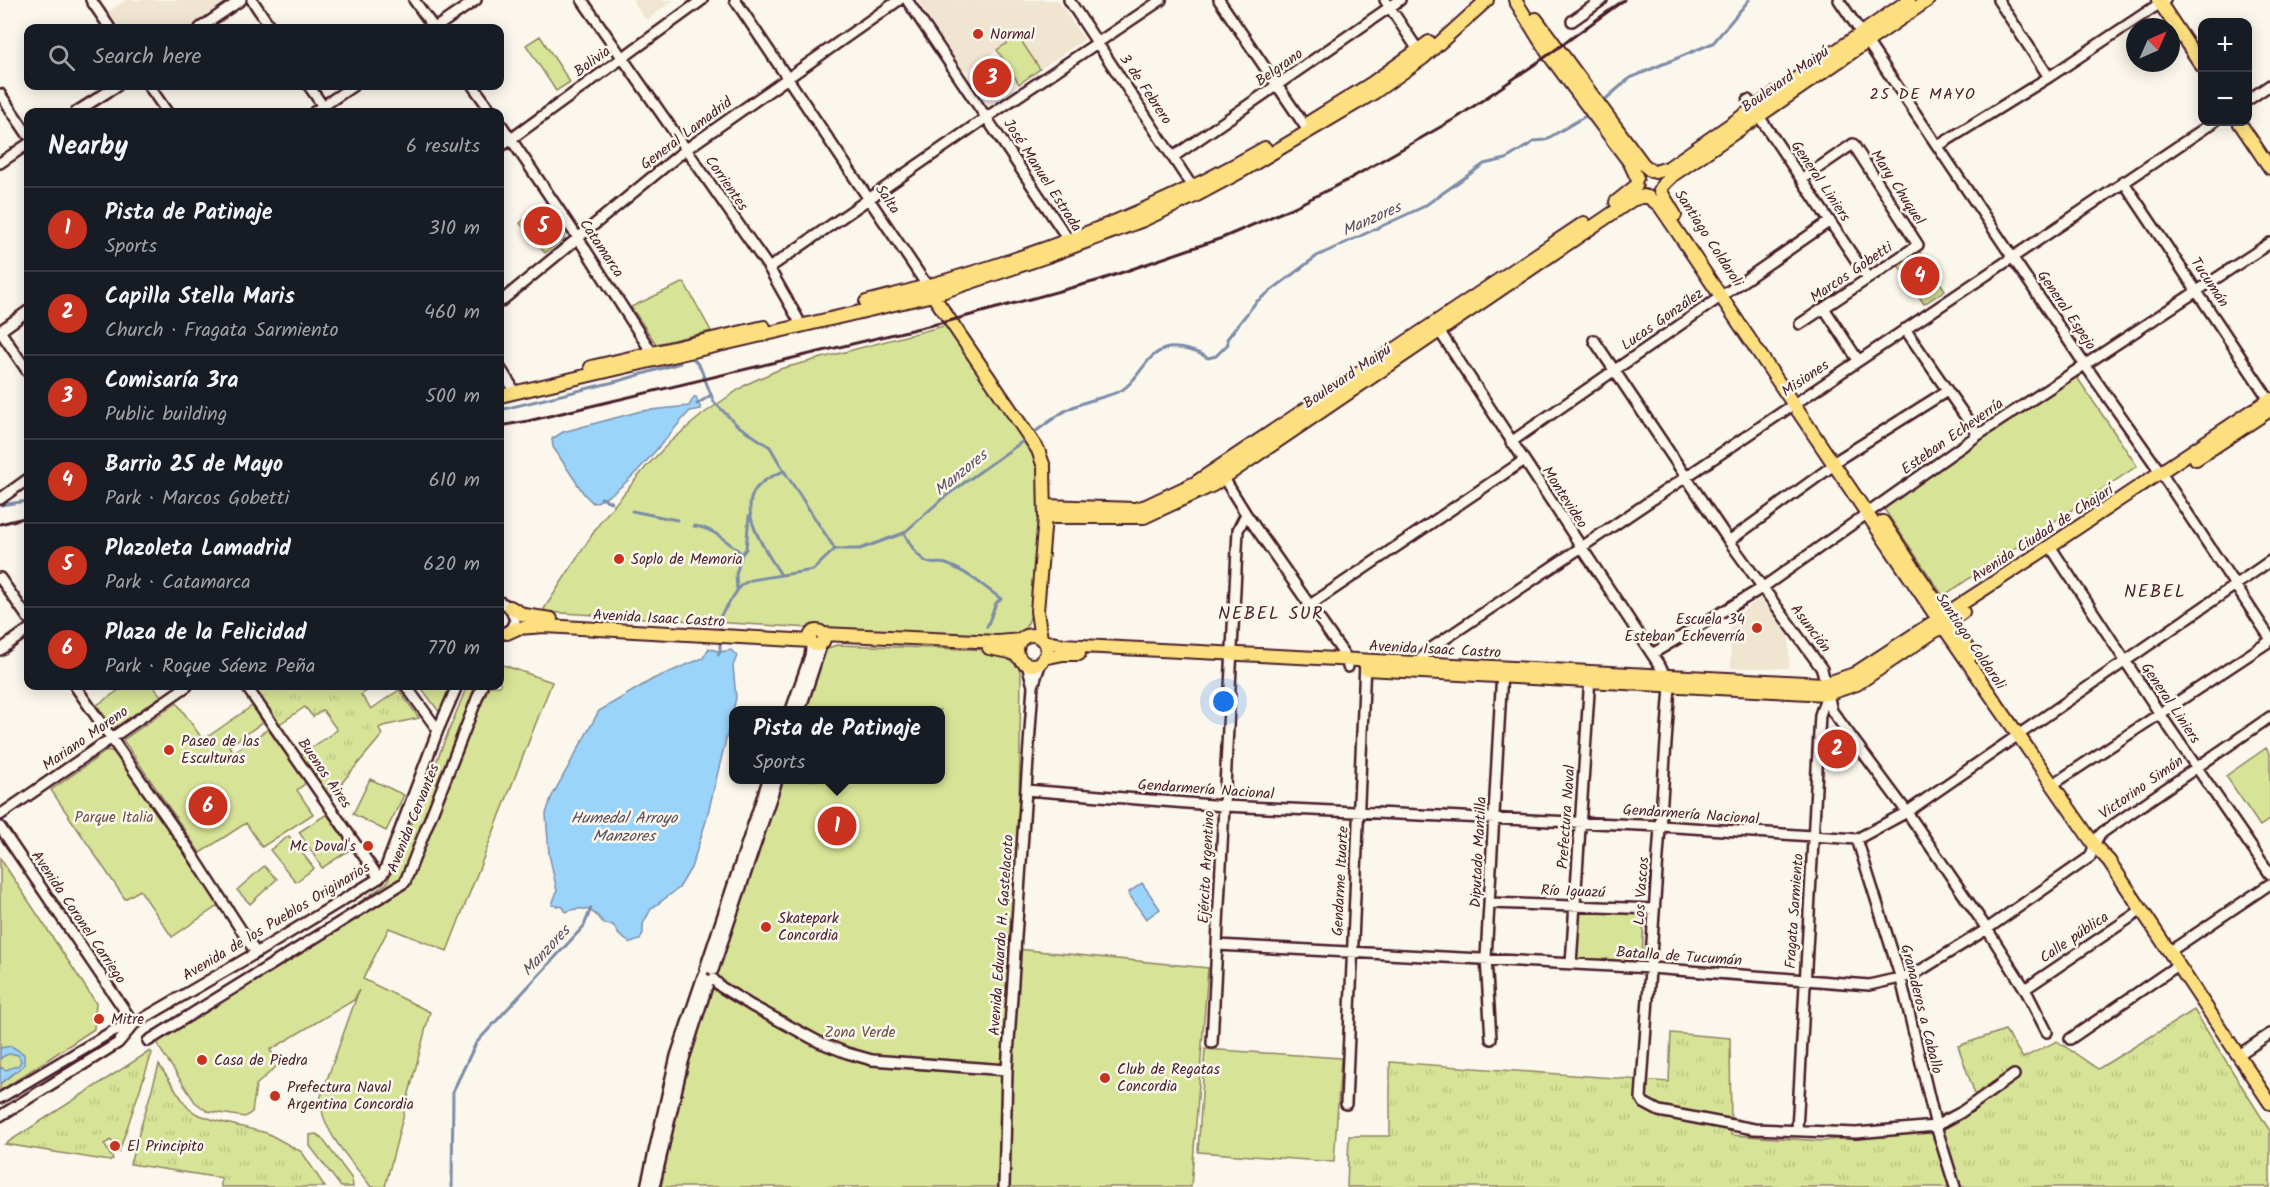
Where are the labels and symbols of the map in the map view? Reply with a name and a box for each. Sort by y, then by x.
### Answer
north arrow [2126,18,2180,72]
place label: Normal [990,23,1035,47]
marker: Normal [971,27,985,41]
street label: Bolivia [569,40,616,83]
street label: Boulevard Maipú [1737,40,1835,119]
street label: Belgrano [1251,42,1309,93]
street label: 3 de Febrero [1113,49,1178,130]
pin: 3 [972,56,1012,100]
district label: 25 DE MAYO [1870,82,1976,107]
street label: General Lamadrid [635,91,738,177]
street label: José Manuel Estrada [996,114,1088,237]
street label: General Liniers [1784,136,1857,228]
street label: Mary Chuquel [1864,145,1931,230]
street label: Corrientes [698,151,754,217]
street label: Salta [868,180,906,219]
street label: Santiago Coldaroli [1668,185,1750,293]
water label: Manzores [1338,194,1407,243]
pin: 5 [524,204,562,248]
street label: Catamarca [573,214,630,283]
street label: Marcos Gobetti [1805,235,1899,309]
street label: Tucumán [2184,253,2235,313]
pin: 4 [1900,254,1940,298]
street label: General Espejo [2030,266,2102,356]
street label: Lucas González [1616,282,1709,357]
street label: Boulevard Maipú [1298,338,1397,415]
street label: Misiones [1777,354,1835,404]
street label: Esteban Echeverría [1896,392,2009,481]
water label: Manzores [929,442,995,502]
street label: Montevideo [1535,462,1593,534]
street label: Avenida Ciudad de Chajarí [1966,477,2121,589]
place label: Soplo de Memoria [631,548,743,572]
marker: Soplo de Memoria [612,552,626,566]
district label: NEBEL [2124,578,2186,607]
street label: Santiago Coldaroli [1929,588,2012,696]
street label: Asunción [1784,599,1837,658]
district label: NEBEL SUR [1218,600,1324,629]
street label: Avenida Isaac Castro [592,604,726,634]
place label: Escuela 34 Esteban Echeverría [1625,608,1745,649]
marker: Escuela 34 Esteban Echeverría [1750,621,1764,635]
street label: Avenida Isaac Castro [1368,635,1502,665]
street label: General Liniers [2134,658,2207,750]
your location [1209,687,1238,716]
street label: Mariano Moreno [38,700,134,777]
pin: 2 [1818,726,1856,771]
place label: Paseo de las Esculturas [181,730,260,771]
street label: Buenos Aires [291,733,358,814]
marker: Paseo de las Esculturas [162,743,176,757]
street label: Victorino Simón [2094,750,2189,826]
street label: Avenida Cervantes [381,760,447,876]
street label: Prefectura Naval [1551,764,1583,870]
street label: Gendarmería Nacional [1137,773,1275,807]
pin: 6 [188,784,228,828]
street label: Diputado Mantilla [1464,796,1494,908]
street label: Gendarmería Nacional [1622,798,1760,832]
pin: 1 [818,804,856,848]
park label: Parque Italia [74,806,154,830]
water label: Humedal Arroyo Manzores [571,806,679,849]
street label: Ejército Argentino [1192,810,1222,924]
street label: Gendarme Ituarte [1326,825,1356,937]
street label: Avenida Eduardo H. Gastelacoto [983,833,1021,1036]
place label: Mc Doval's [289,835,357,859]
marker: Mc Doval's [361,839,375,853]
street label: Avenida Coronel Carriego [24,846,132,989]
street label: Fragata Sarmiento [1779,852,1811,970]
street label: Los Vascos [1628,855,1656,926]
street label: Avenida de los Pueblos Originarios [178,856,376,988]
street label: Río Iguazú [1540,879,1607,905]
street label: Calle pública [2035,906,2114,970]
place label: Skatepark Concordia [778,907,840,948]
water label: Manzores [516,918,578,982]
marker: Skatepark Concordia [759,920,773,934]
street label: Batalla de Tucumán [1615,941,1743,973]
street label: Granaderos a Caballo [1893,942,1949,1077]
place label: Mitre [111,1008,144,1032]
marker: Mitre [92,1012,106,1026]
park label: Zona Verde [824,1021,896,1045]
place label: Casa de Piedra [214,1049,308,1073]
marker: Casa de Piedra [195,1053,209,1067]
place label: Club de Regatas Concordia [1117,1058,1221,1099]
marker: Club de Regatas Concordia [1098,1071,1112,1085]
place label: Prefectura Naval Argentina Concordia [287,1076,414,1117]
marker: Prefectura Naval Argentina Concordia [268,1089,282,1103]
place label: El Principito [127,1135,204,1159]
marker: El Principito [108,1139,122,1153]

